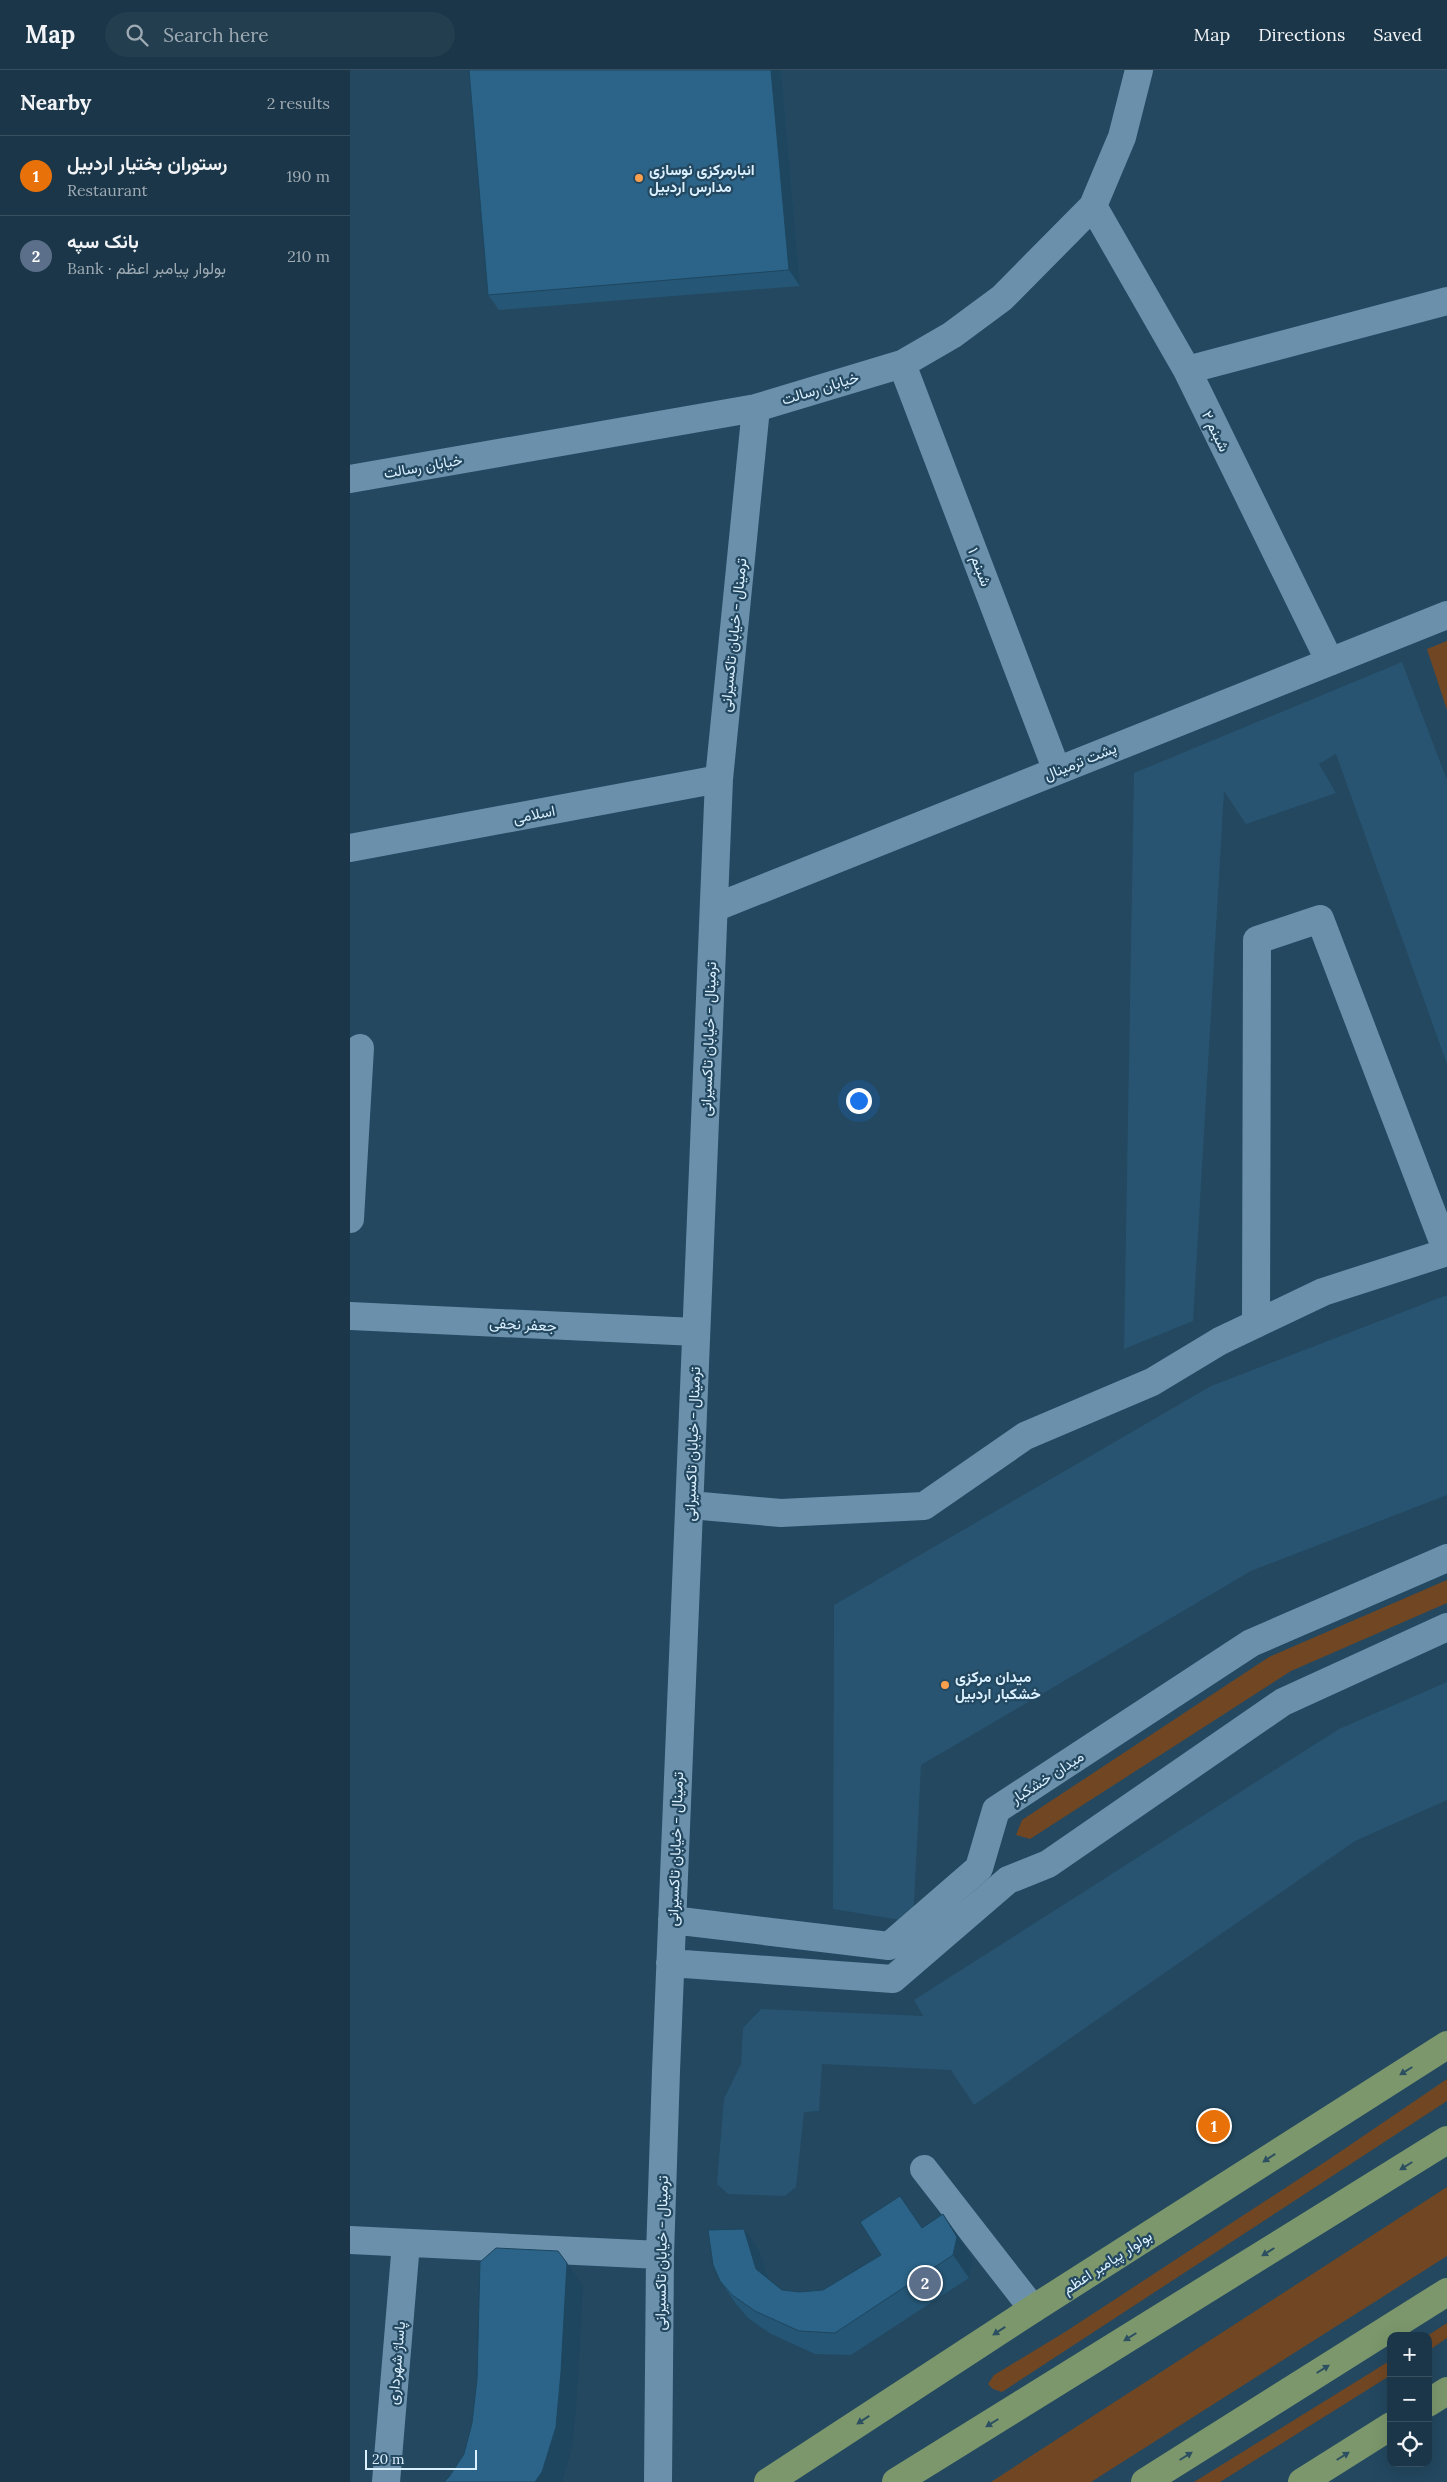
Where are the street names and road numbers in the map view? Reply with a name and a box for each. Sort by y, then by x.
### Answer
street label: خیابان رسالت [779,367,861,409]
street label: شبنم ۲ [1197,407,1234,455]
street label: خیابان رسالت [382,450,464,482]
street label: شبنم ۱ [963,545,996,590]
street label: ترمینال - خیابان تاکسیرانی [715,557,752,713]
street label: پشت ترمینال [1041,738,1119,785]
street label: اسلامی [511,801,557,828]
street label: ترمینال - خیابان تاکسیرانی [696,961,721,1117]
street label: جعفر نجفی [489,1313,557,1336]
street label: ترمینال - خیابان تاکسیرانی [680,1366,705,1522]
street label: میدان خشکبار [1006,1746,1087,1808]
street label: ترمینال - خیابان تاکسیرانی [663,1771,688,1927]
street label: ترمینال - خیابان تاکسیرانی [650,2175,673,2331]
street label: بولوار پیامبر اعظم [1059,2226,1156,2299]
street label: پاساژ شهرداری [383,2320,410,2406]

